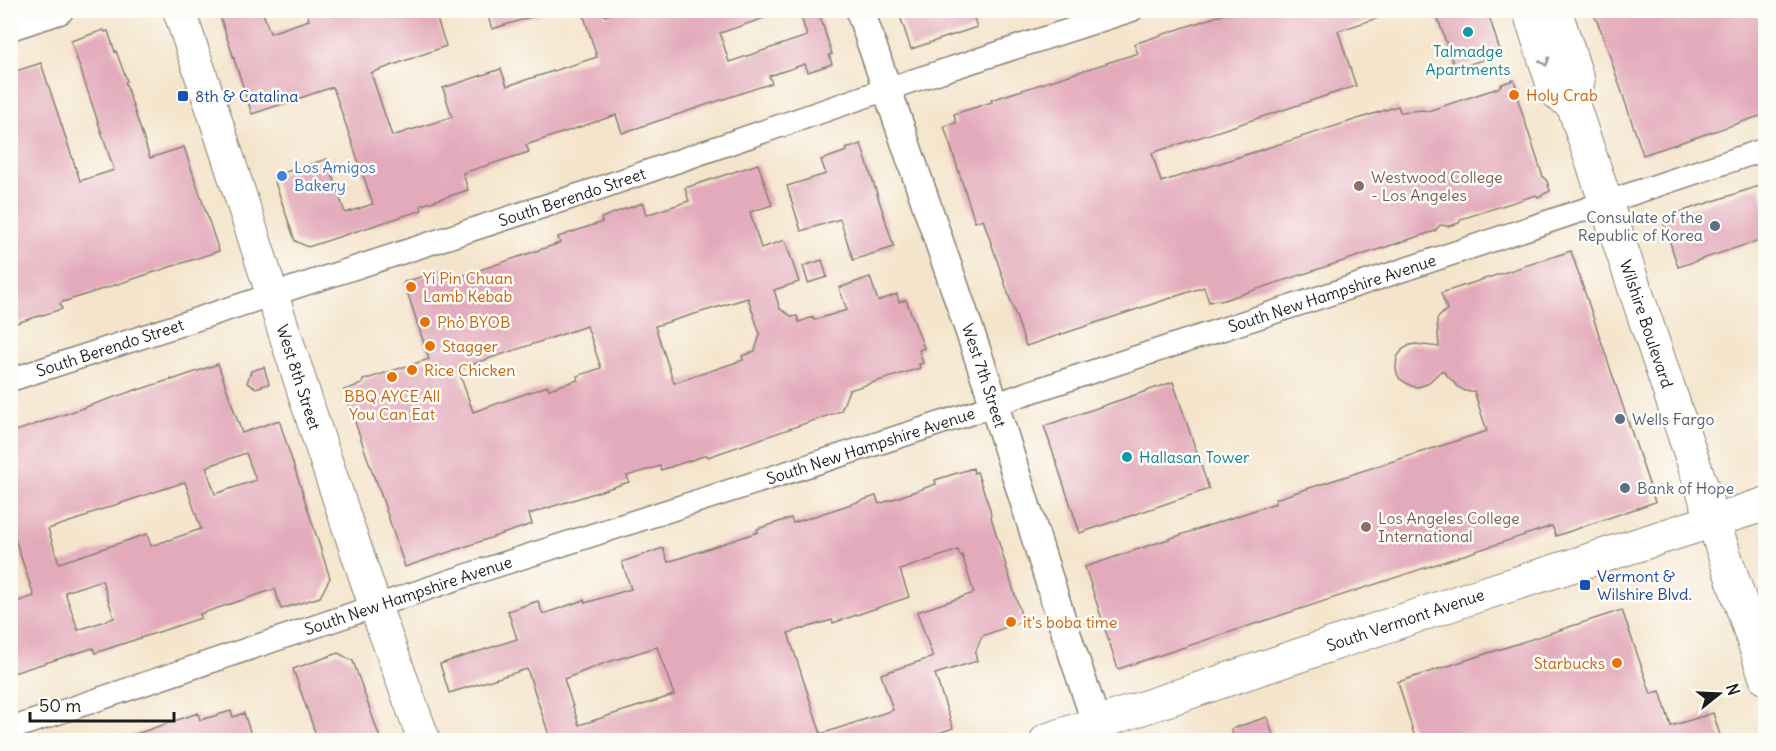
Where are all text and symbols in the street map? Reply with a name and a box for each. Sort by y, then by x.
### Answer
marker: Talmadge Apartments [1461,25,1475,39]
place label: Talmadge Apartments [1426,41,1510,79]
one-way arrow [1538,56,1550,67]
place label: Holy Crab [1526,85,1598,105]
place label: 8th & Catalina [195,86,298,106]
marker: Holy Crab [1507,88,1521,102]
marker: 8th & Catalina [176,89,190,103]
place label: Los Amigos Bakery [294,157,376,195]
street label: South Berendo Street [496,163,649,230]
place label: Westwood College - Los Angeles [1371,167,1503,205]
marker: Los Amigos Bakery [275,169,289,183]
marker: Westwood College - Los Angeles [1352,179,1366,193]
place label: Consulate of the Republic of Korea [1578,207,1703,245]
marker: Consulate of the Republic of Korea [1708,219,1722,233]
street label: South New Hampshire Avenue [1225,250,1439,337]
street label: Wilshire Boulevard [1616,257,1678,390]
place label: Yi Pin Chuan Lamb Kebab [423,268,513,306]
marker: Yi Pin Chuan Lamb Kebab [404,280,418,294]
place label: Phò BYOB [437,312,510,332]
street label: South Berendo Street [34,314,187,381]
marker: Phò BYOB [418,315,432,329]
street label: West 7th Street [958,321,1011,430]
street label: West 8th Street [272,322,325,433]
place label: Stagger [442,336,499,356]
marker: Stagger [423,339,437,353]
place label: Rice Chicken [424,360,515,380]
marker: Rice Chicken [405,363,419,377]
marker: BBQ AYCE All You Can Eat [385,370,399,384]
place label: BBQ AYCE All You Can Eat [344,386,440,424]
street label: South New Hampshire Avenue [764,403,977,488]
place label: Wells Fargo [1632,409,1715,429]
marker: Wells Fargo [1613,412,1627,426]
place label: Hallasan Tower [1139,447,1250,467]
marker: Hallasan Tower [1120,450,1134,464]
place label: Bank of Hope [1637,478,1734,498]
marker: Bank of Hope [1618,481,1632,495]
place label: Los Angeles College International [1378,508,1520,546]
marker: Los Angeles College International [1359,520,1373,534]
street label: South New Hampshire Avenue [302,551,515,639]
place label: Vermont & Wilshire Blvd. [1597,566,1692,604]
marker: Vermont & Wilshire Blvd. [1578,578,1592,592]
street label: South Vermont Avenue [1324,584,1487,655]
place label: it's boba time [1023,612,1117,632]
marker: it's boba time [1004,615,1018,629]
place label: Starbucks [1534,653,1605,673]
marker: Starbucks [1610,656,1624,670]
north arrow [1689,664,1749,724]
text: N [1722,681,1744,698]
scale bar [30,685,174,723]
text: 50 m [39,694,81,717]

